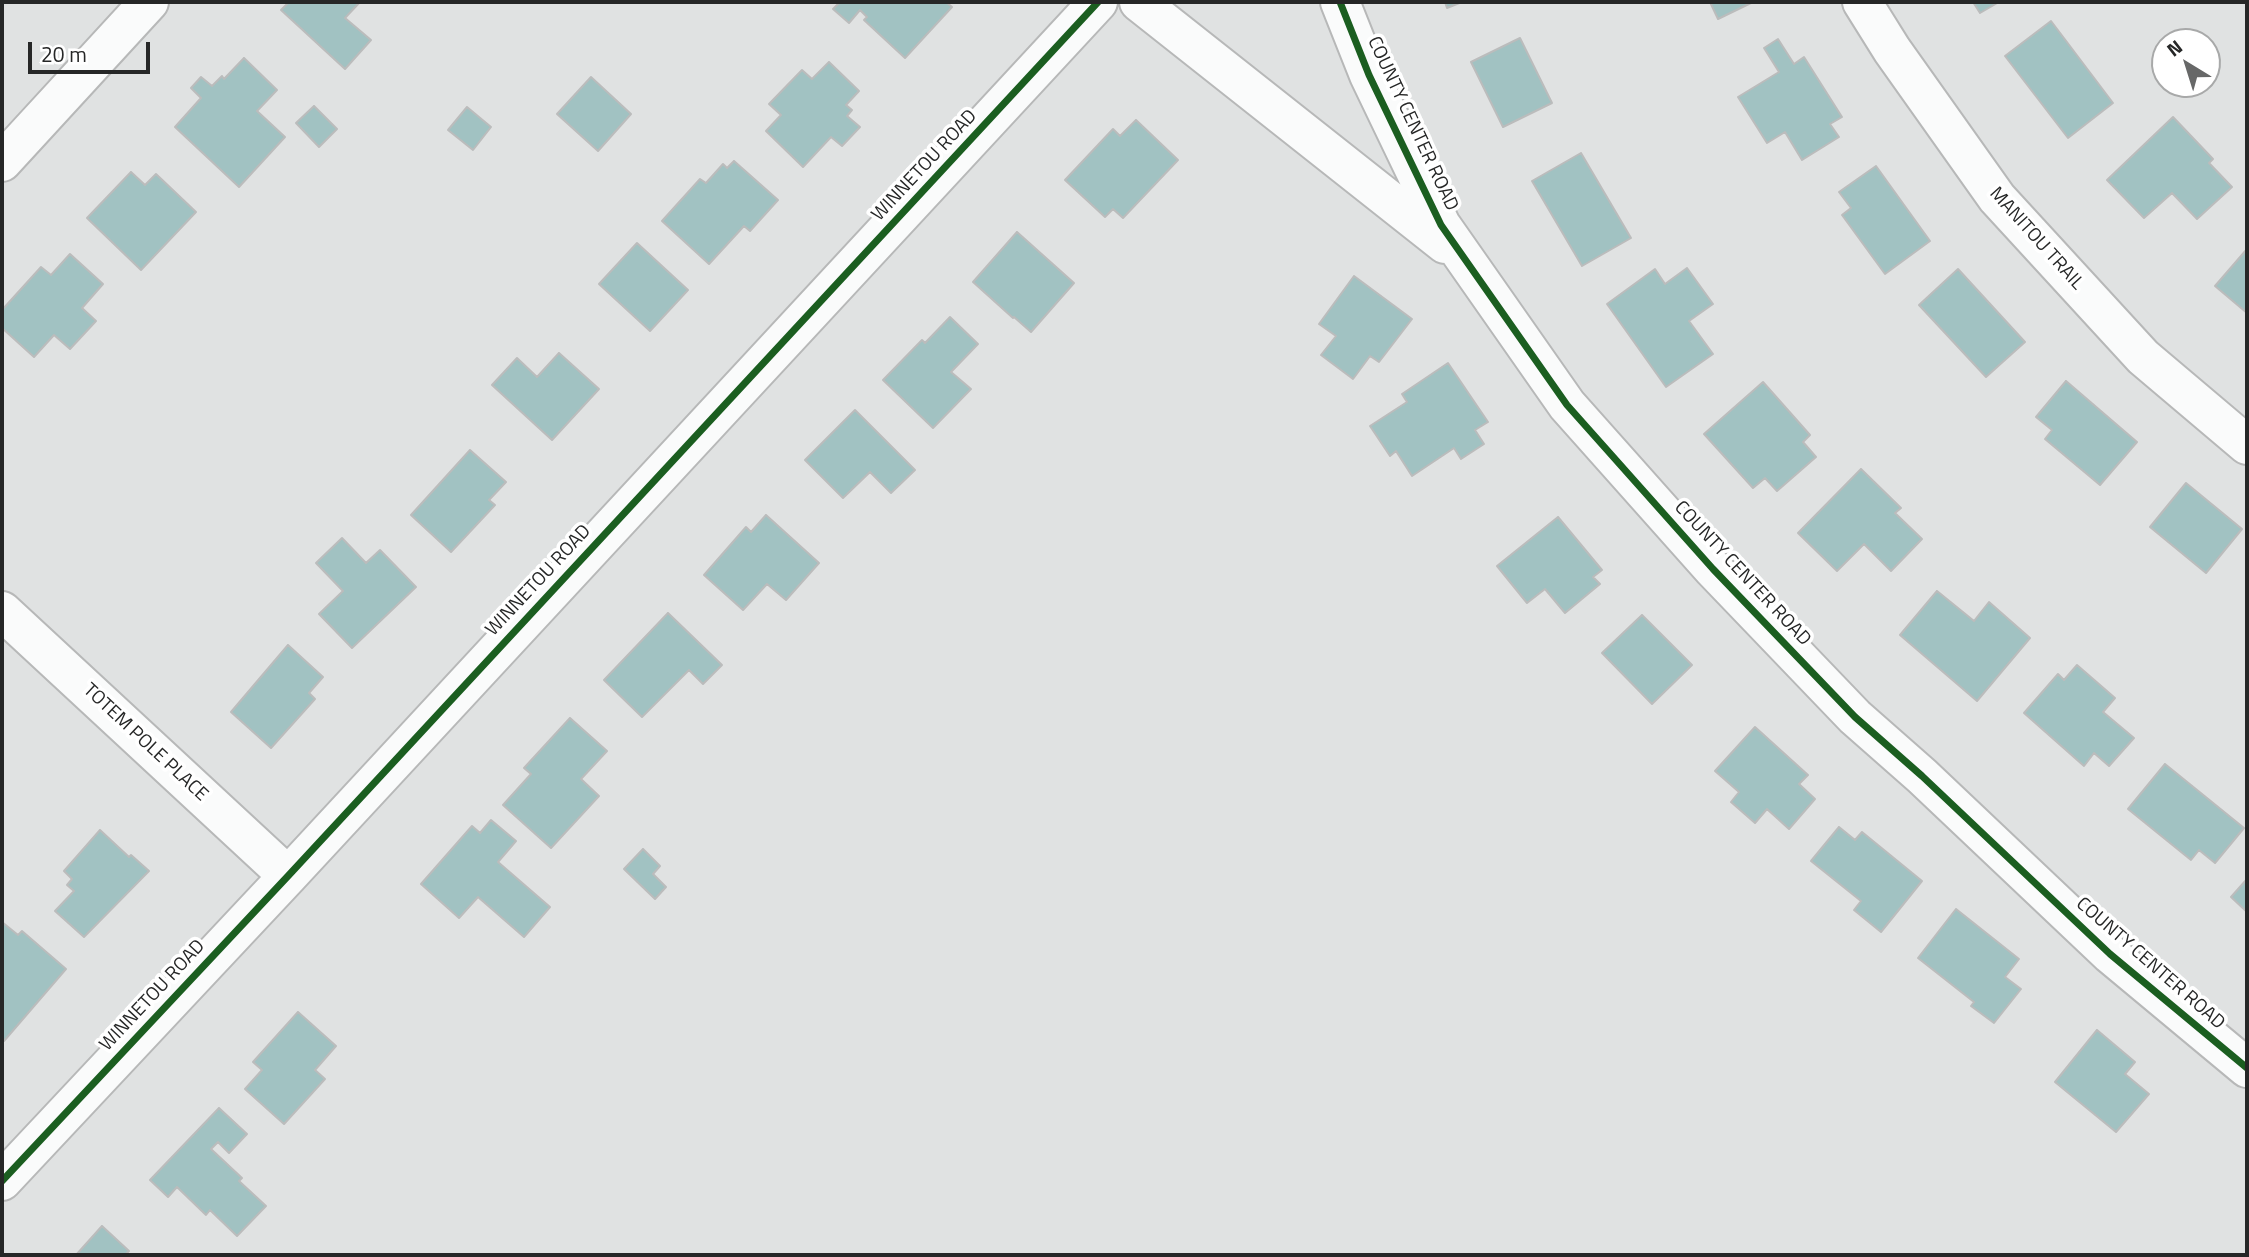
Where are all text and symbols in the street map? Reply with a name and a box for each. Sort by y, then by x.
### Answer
scale bar [32,28,154,72]
north arrow [2151,28,2221,98]
text: N [2160,32,2188,63]
street label: COUNTY CENTER ROAD [1362,33,1462,215]
text: 20 m [41,38,87,70]
street label: WINNETOU ROAD [868,106,982,226]
street label: MANITOU TRAIL [1984,183,2088,295]
street label: COUNTY CENTER ROAD [1669,497,1815,651]
street label: WINNETOU ROAD [482,521,596,641]
street label: TOTEM POLE PLACE [78,679,212,807]
street label: COUNTY CENTER ROAD [2071,893,2229,1035]
street label: WINNETOU ROAD [96,936,210,1056]

